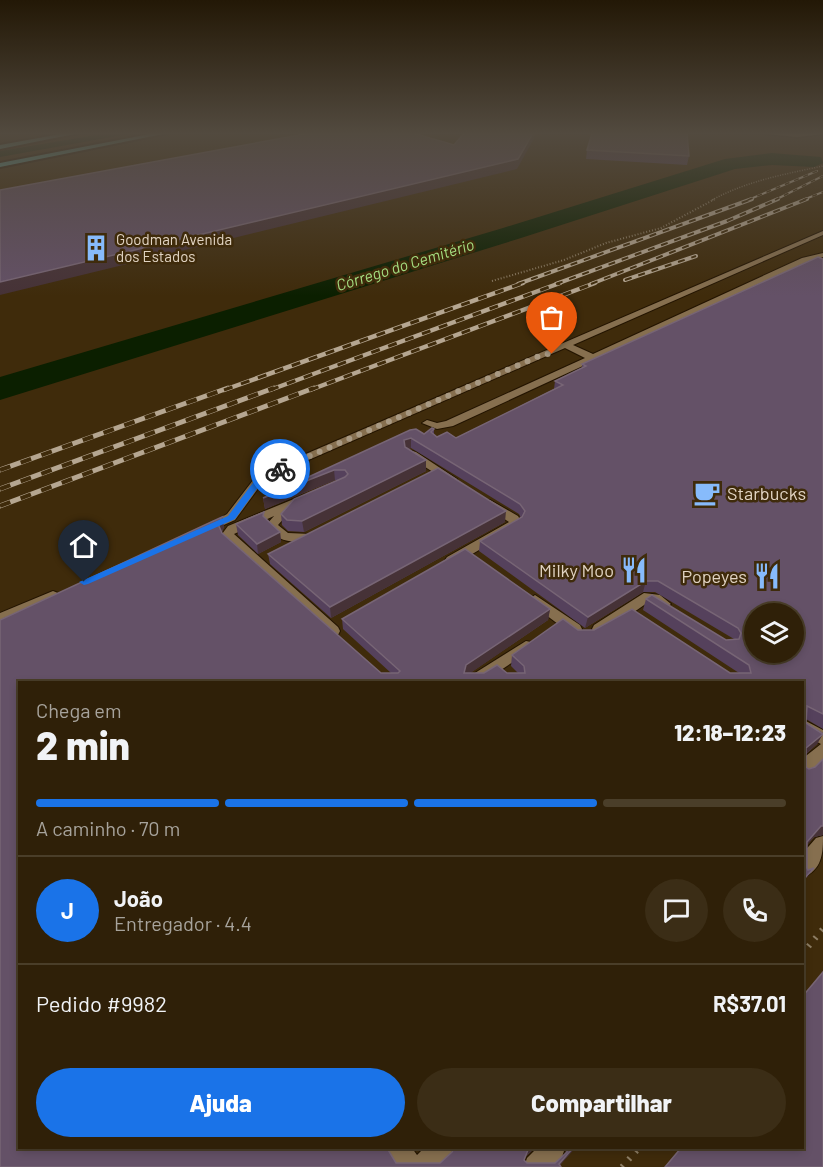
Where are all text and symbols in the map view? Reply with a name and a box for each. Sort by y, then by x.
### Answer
place label: Goodman Avenida dos Estados [116,230,232,265]
building icon: Goodman Avenida dos Estados [81,233,111,263]
water label: Córrego do Cemitério [334,234,476,294]
pin [526,292,577,354]
icon: bag [535,301,568,334]
courier [250,439,310,499]
icon: bike [264,453,297,486]
cafe icon: Starbucks [692,478,722,508]
place label: Starbucks [727,482,806,504]
pin [58,520,109,582]
icon: home [67,529,100,562]
restaurant icon: Milky Moo [619,555,649,585]
place label: Milky Moo [539,559,614,581]
restaurant icon: Popeyes [752,561,782,591]
place label: Popeyes [682,565,747,587]
map controls [744,603,804,663]
button: layers [744,603,804,663]
text: Chega em [36,698,122,722]
text: 12:18–12:23 [674,719,786,745]
text: 2 min [36,721,130,768]
text: A caminho · 70 m [36,816,180,840]
button: chat [645,879,708,942]
button: phone [723,879,786,942]
text: João [114,885,163,911]
text: J [61,897,74,923]
text: Entregador · 4.4 [114,911,252,935]
text: Pedido #9982 [36,990,167,1016]
text: R$37.01 [713,990,786,1016]
button: Ajuda [36,1068,405,1137]
button: Compartilhar [417,1068,786,1137]

